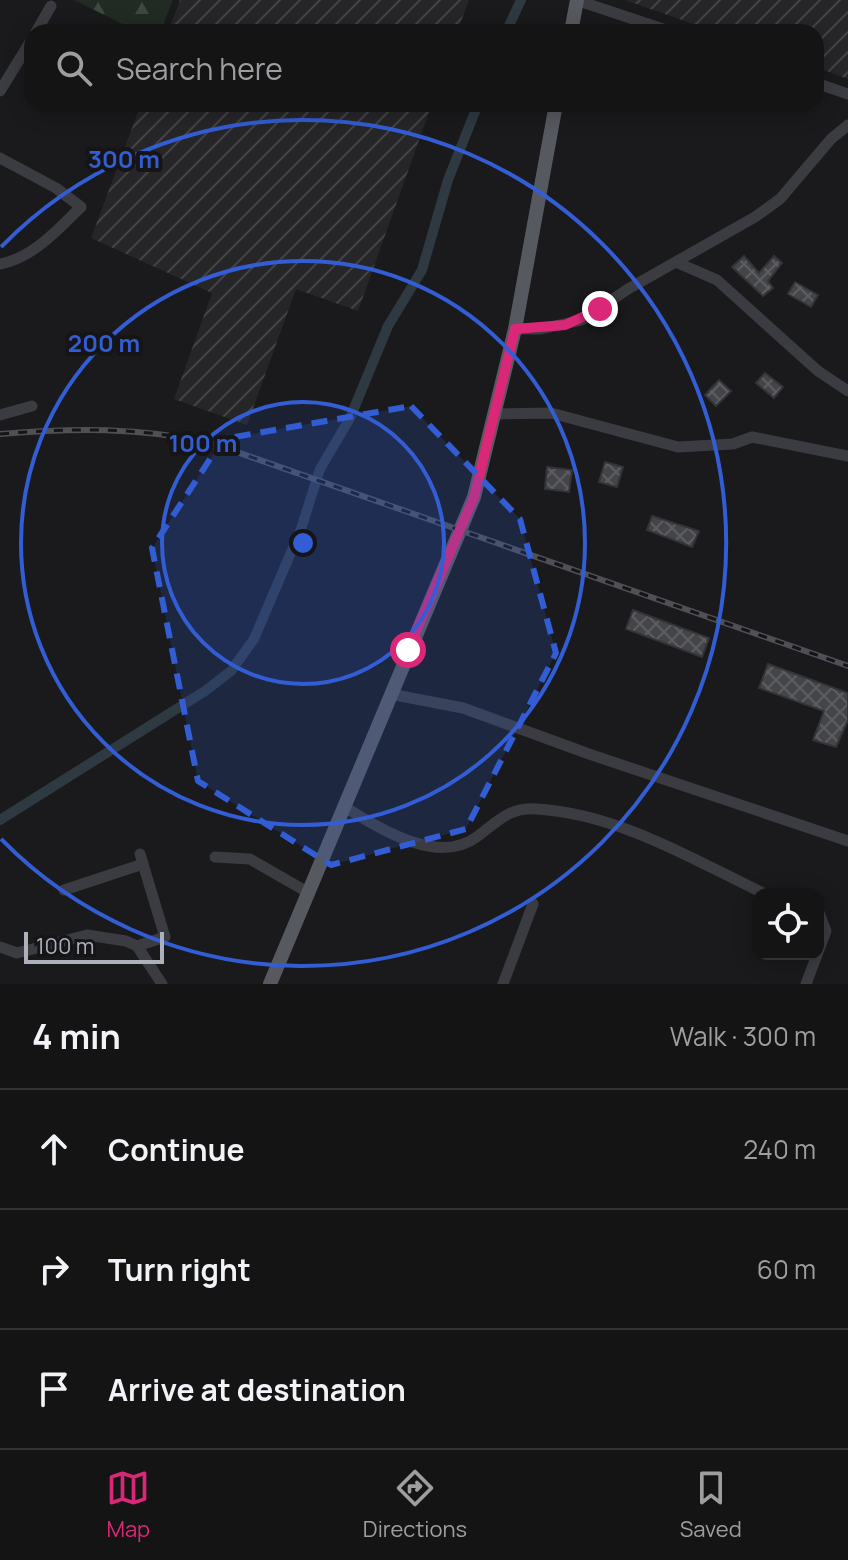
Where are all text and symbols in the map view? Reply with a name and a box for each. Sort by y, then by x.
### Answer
search box [24,24,824,112]
icon: search [52,46,96,90]
text: Search here [116,48,283,89]
text: 300 m [88,142,160,175]
route end [582,291,618,327]
text: 200 m [68,326,140,359]
text: 100 m [169,426,237,459]
centre of rings [289,529,317,557]
route start [390,632,426,668]
map controls [752,888,824,960]
button: locate [752,888,824,960]
scale bar [24,928,164,964]
text: 100 m [36,931,94,961]
text: 4 min [32,1013,121,1059]
text: Walk · 300 m [670,1018,816,1054]
icon: ahead [32,1127,76,1171]
text: Continue [108,1129,244,1170]
text: 240 m [743,1131,816,1167]
icon: right [32,1247,76,1291]
text: Turn right [108,1249,251,1290]
text: 60 m [757,1251,816,1287]
icon: arrive [32,1367,76,1411]
text: Arrive at destination [108,1369,406,1410]
tab: Map [106,1466,150,1544]
tab: Directions [363,1466,467,1544]
tab: Saved [680,1466,742,1544]

